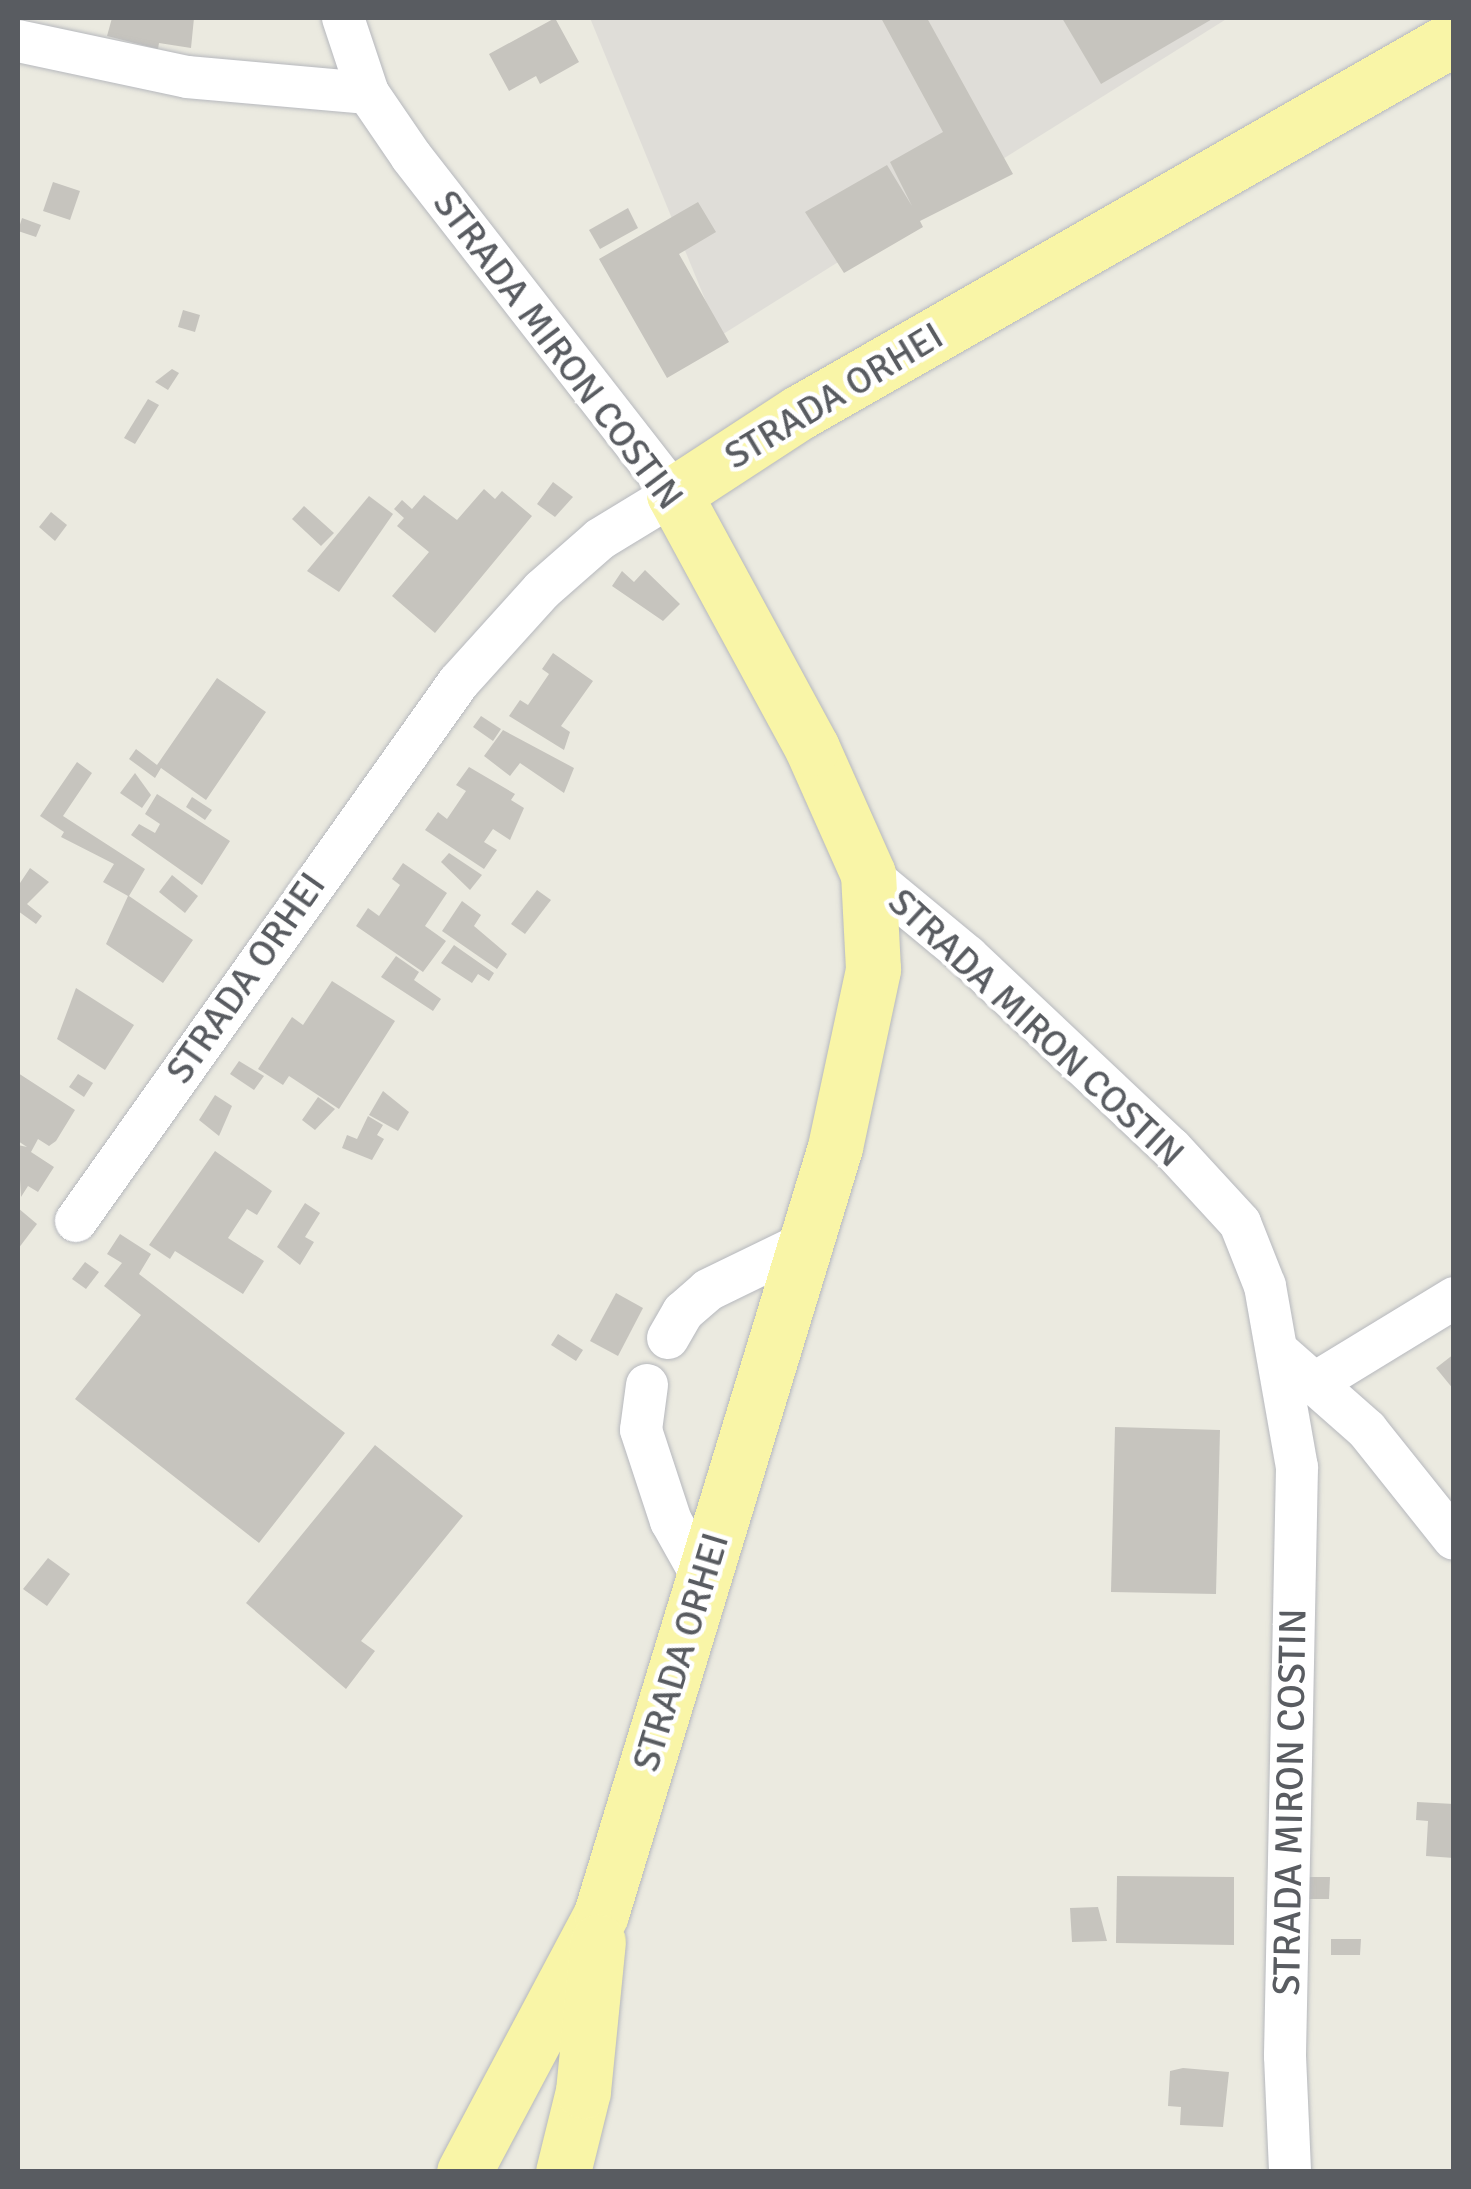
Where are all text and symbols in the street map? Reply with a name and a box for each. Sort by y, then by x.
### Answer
street label: STRADA MIRON COSTIN [423,182,693,518]
street label: STRADA ORHEI [717,313,951,479]
street label: STRADA ORHEI [157,864,335,1092]
street label: STRADA MIRON COSTIN [879,879,1193,1177]
street label: STRADA ORHEI [623,1527,739,1777]
street label: STRADA MIRON COSTIN [1264,1608,1316,1996]

